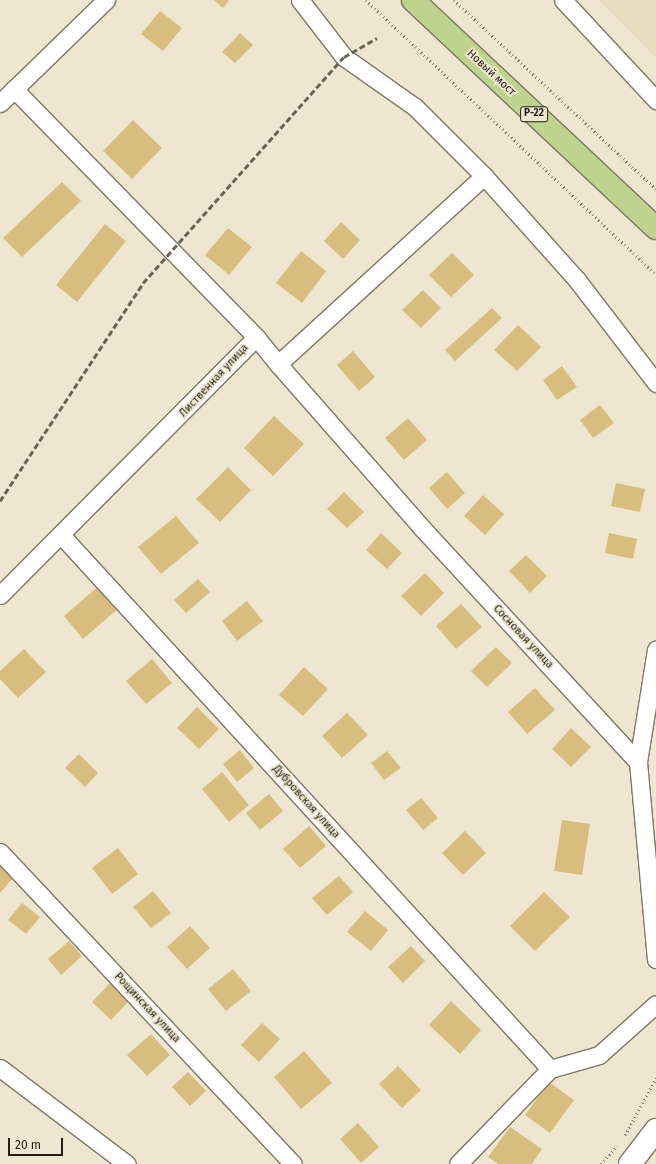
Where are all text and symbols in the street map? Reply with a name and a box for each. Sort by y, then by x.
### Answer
street label: Новый мост [464,47,518,99]
road number: Р-22 [520,106,548,122]
street label: Лиственная улица [177,342,251,420]
street label: Сосновая улица [490,602,556,672]
street label: Дубровская улица [270,763,342,841]
street label: Рощинская улица [111,970,183,1046]
scale bar [10,1130,65,1156]
text: 20 m [15,1138,41,1152]

